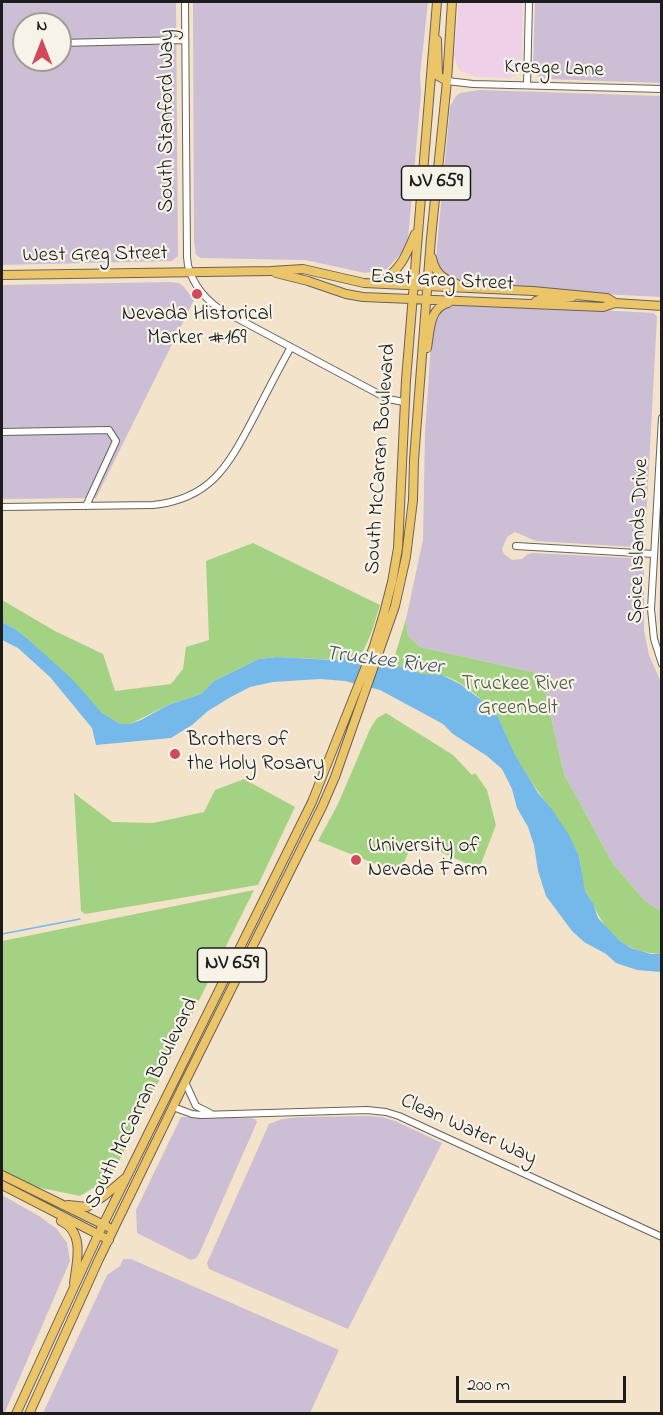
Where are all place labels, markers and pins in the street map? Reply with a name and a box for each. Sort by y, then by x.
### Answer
marker: Nevada Historical Marker #169 [190,287,204,301]
place label: Nevada Historical Marker #169 [122,303,272,353]
place label: Brothers of the Holy Rosary [187,729,324,779]
marker: Brothers of the Holy Rosary [168,747,182,761]
place label: University of Nevada Farm [368,835,487,885]
marker: University of Nevada Farm [349,853,363,867]

